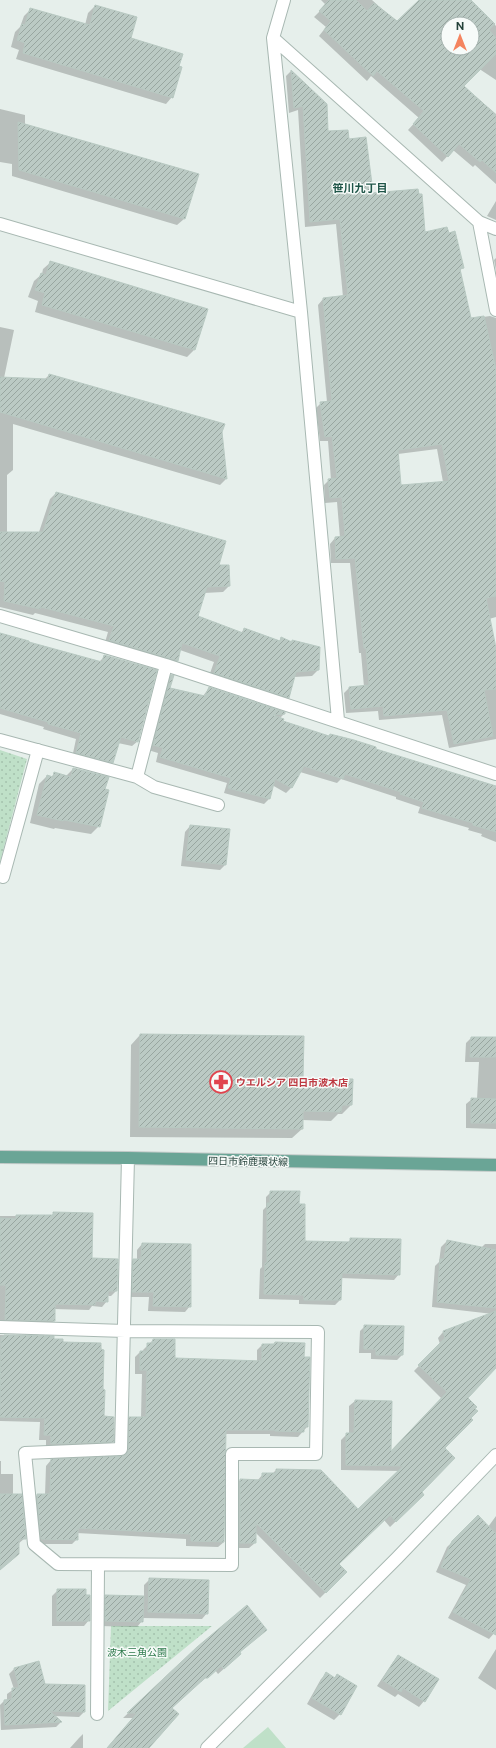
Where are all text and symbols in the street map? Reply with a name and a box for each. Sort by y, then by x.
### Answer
north arrow [440,16,480,56]
text: N [456,20,464,32]
district label: 笹川九丁目 [333,182,388,194]
pharmacy icon: ウエルシア 四日市波木店 [208,1069,234,1095]
place label: ウエルシア 四日市波木店 [236,1076,348,1088]
street label: 四日市鈴鹿環状線 [208,1154,288,1168]
park label: 波木三角公園 [107,1646,167,1658]

